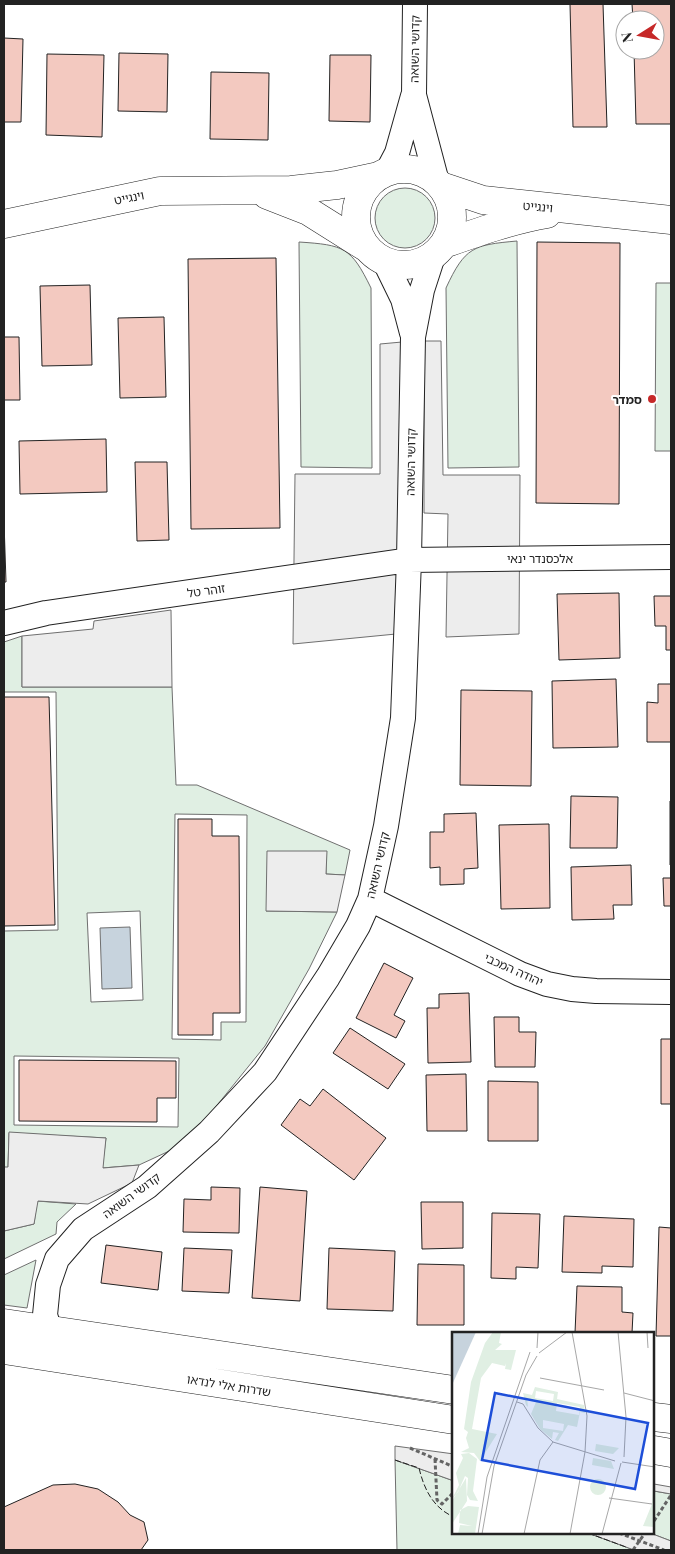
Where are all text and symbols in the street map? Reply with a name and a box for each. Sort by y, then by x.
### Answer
north arrow [615,10,665,60]
street label: קדושי השואה [405,14,423,83]
text: N [616,31,637,44]
street label: וינגייט [113,186,145,208]
street label: וינגייט [522,197,554,215]
place label: סמדר [612,391,642,407]
marker: סמדר [646,393,658,405]
street label: קדושי השואה [401,427,419,496]
street label: אלכסנדר ינאי [507,550,573,566]
street label: זוהר טל [186,579,226,601]
street label: קדושי השואה [362,830,393,900]
street label: יהודה המכבי [482,949,546,989]
street label: קדושי השואה [99,1168,164,1221]
inset map [452,1332,655,1534]
street label: שדרות אלי לנדאו [186,1370,272,1400]

